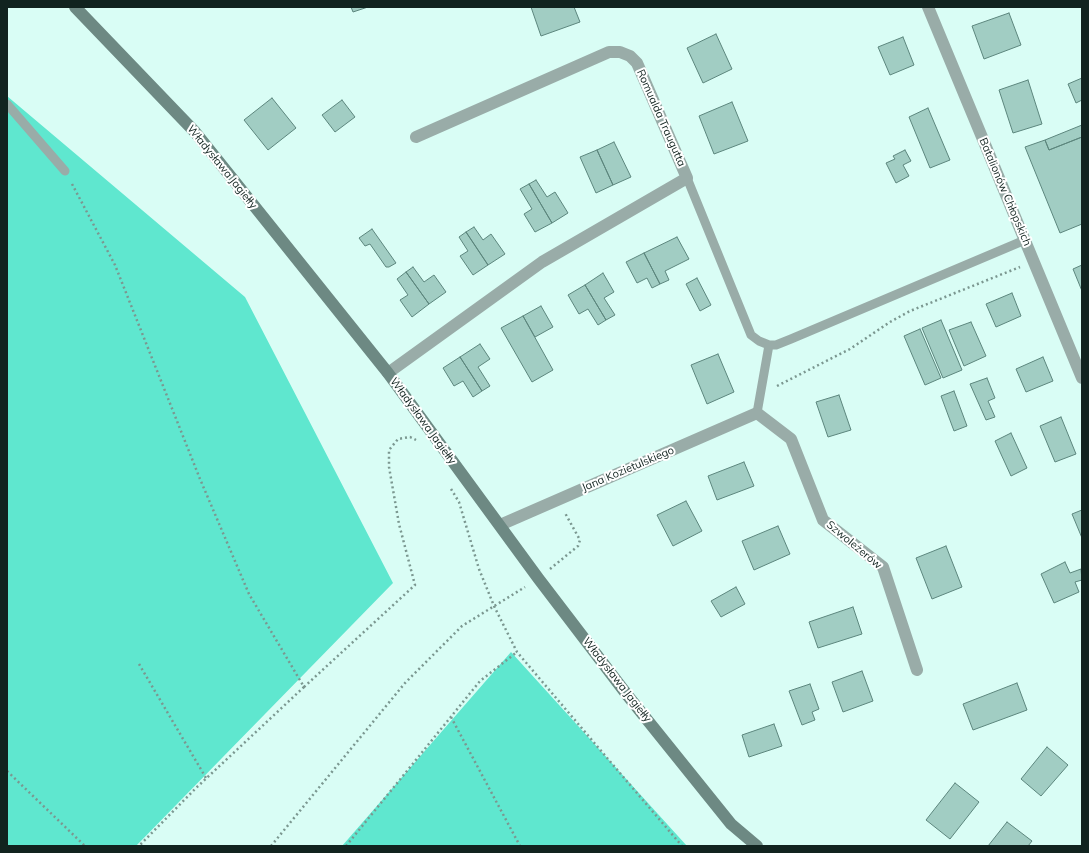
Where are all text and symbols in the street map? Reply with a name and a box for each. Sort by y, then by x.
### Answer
street label: Romualda Traugutta [634,67,688,169]
street label: Władysława Jagiełły [184,122,260,212]
street label: Batalionów Chłopskich [976,136,1034,248]
street label: Władysława Jagiełły [387,375,459,467]
street label: Jana Kozietulskiego [580,444,676,494]
street label: Szwoleżerów [824,518,884,572]
street label: Władysława Jagiełły [580,635,654,725]

